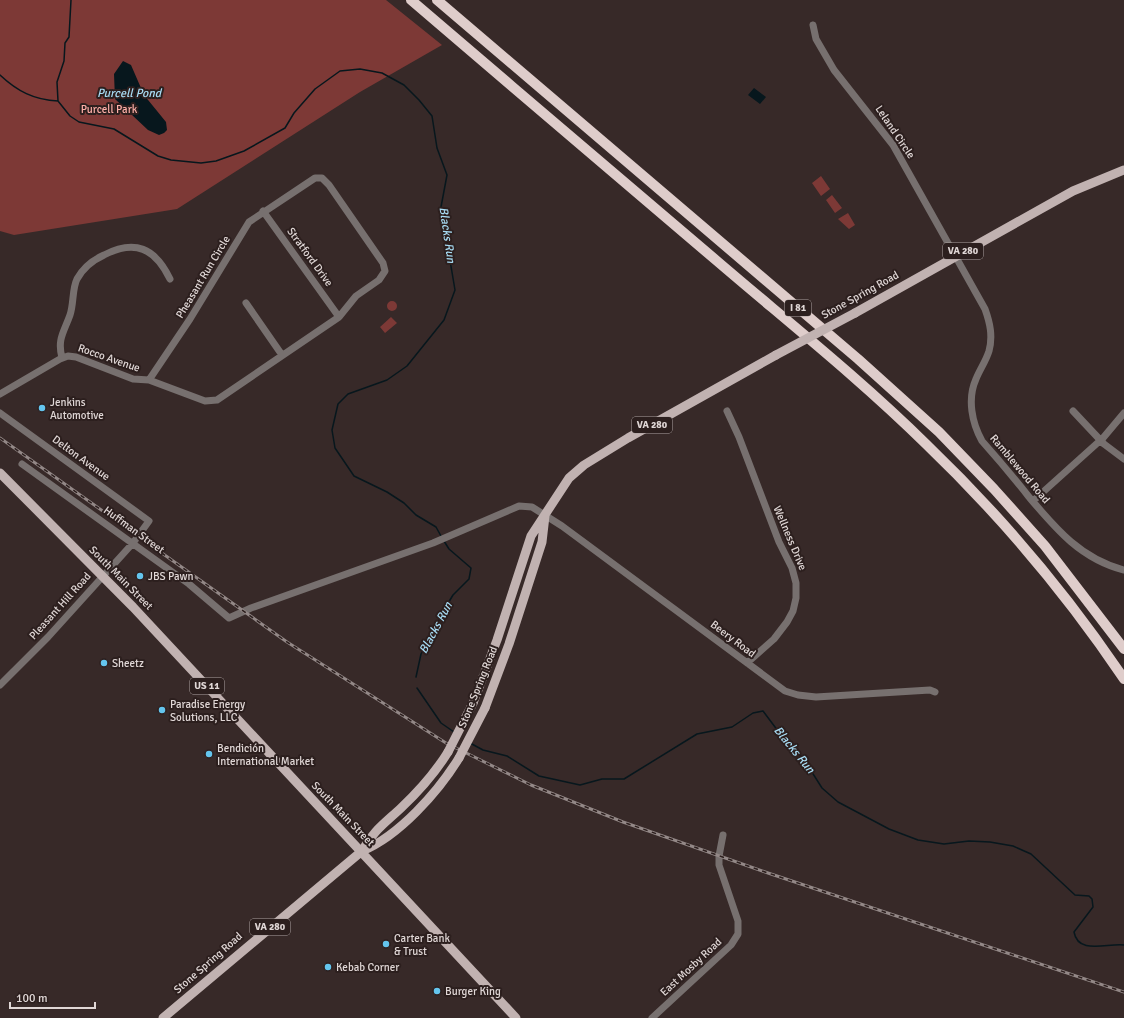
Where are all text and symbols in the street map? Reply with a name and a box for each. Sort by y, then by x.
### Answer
water label: Purcell Pond [97,86,163,101]
park label: Purcell Park [81,103,138,116]
street label: Leland Circle [872,103,918,161]
water label: Blacks Run [436,206,458,264]
street label: Stratford Drive [284,225,336,289]
street label: Pheasant Run Circle [173,233,233,321]
road number: VA 280 [943,243,983,259]
street label: Stone Spring Road [819,268,901,322]
road number: I 81 [785,300,811,316]
street label: Rocco Avenue [76,341,142,375]
place label: Jenkins Automotive [50,396,104,422]
marker: Jenkins Automotive [37,403,47,413]
road number: VA 280 [632,417,672,433]
street label: Ramblewood Road [987,432,1053,506]
street label: Delton Avenue [50,433,112,483]
street label: Huffman Street [101,504,167,556]
street label: Wellness Drive [771,504,809,572]
street label: South Main Street [86,543,156,613]
street label: Pleasant Hill Road [26,570,94,642]
place label: JBS Pawn [148,570,194,583]
marker: JBS Pawn [135,571,145,581]
water label: Blacks Run [416,599,456,656]
street label: Beery Road [708,618,758,660]
street label: Stone Spring Road [456,644,500,730]
place label: Sheetz [112,657,144,670]
marker: Sheetz [99,658,109,668]
road number: US 11 [190,678,224,694]
place label: Paradise Energy Solutions, LLC [170,698,246,724]
marker: Paradise Energy Solutions, LLC [157,705,167,715]
water label: Blacks Run [770,723,818,777]
place label: Bendición International Market [217,742,314,768]
marker: Bendición International Market [204,749,214,759]
street label: South Main Street [309,779,377,849]
road number: VA 280 [250,919,290,935]
street label: Stone Spring Road [171,930,245,996]
place label: Carter Bank & Trust [394,932,450,958]
street label: East Mosby Road [658,935,724,999]
marker: Carter Bank & Trust [381,939,391,949]
place label: Kebab Corner [336,961,399,974]
marker: Kebab Corner [323,962,333,972]
scale bar [10,984,95,1010]
place label: Burger King [445,985,501,998]
marker: Burger King [432,986,442,996]
text: 100 m [16,991,48,1006]

